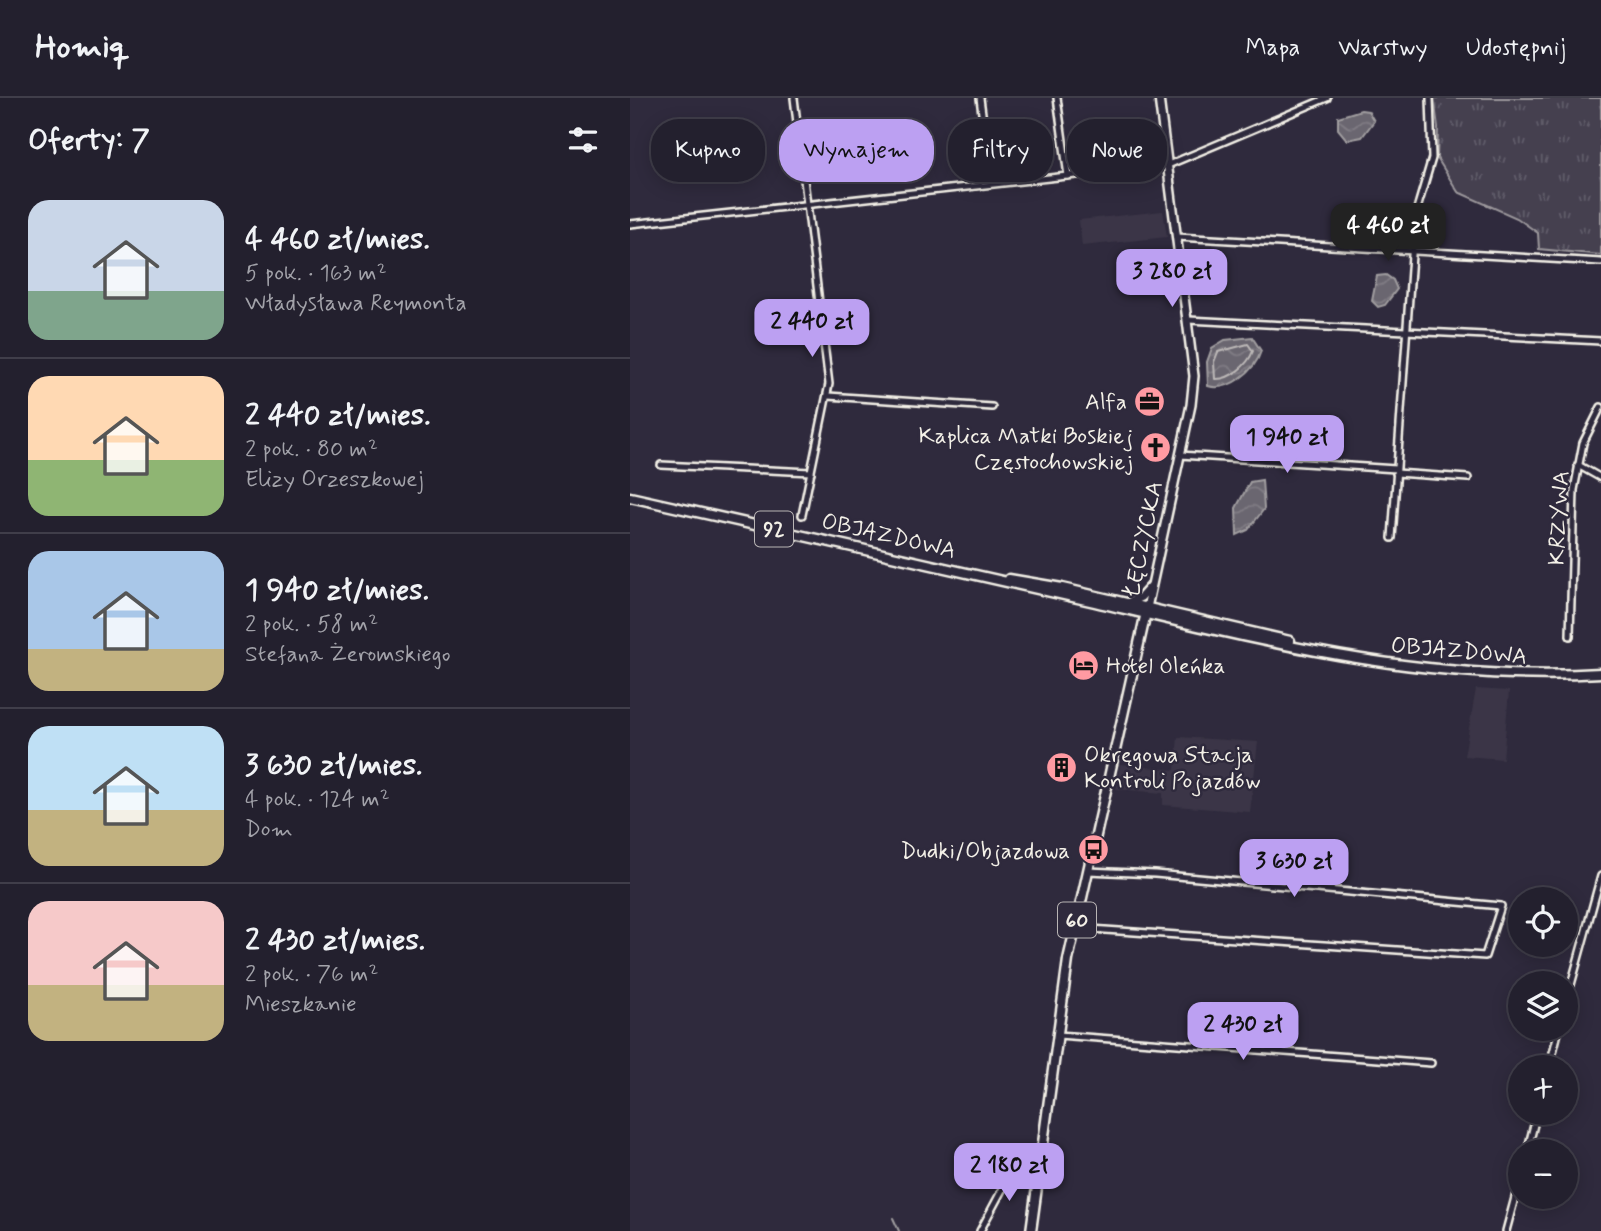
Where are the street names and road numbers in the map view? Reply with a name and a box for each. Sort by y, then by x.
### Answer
street label: KRZYWA [1543,470,1577,566]
street label: ŁĘCZYCKA [1117,478,1171,600]
street label: OBJAZDOWA [819,507,959,567]
road number: 92 [755,512,793,546]
street label: OBJAZDOWA [1389,631,1528,673]
road number: 60 [1058,902,1096,938]

